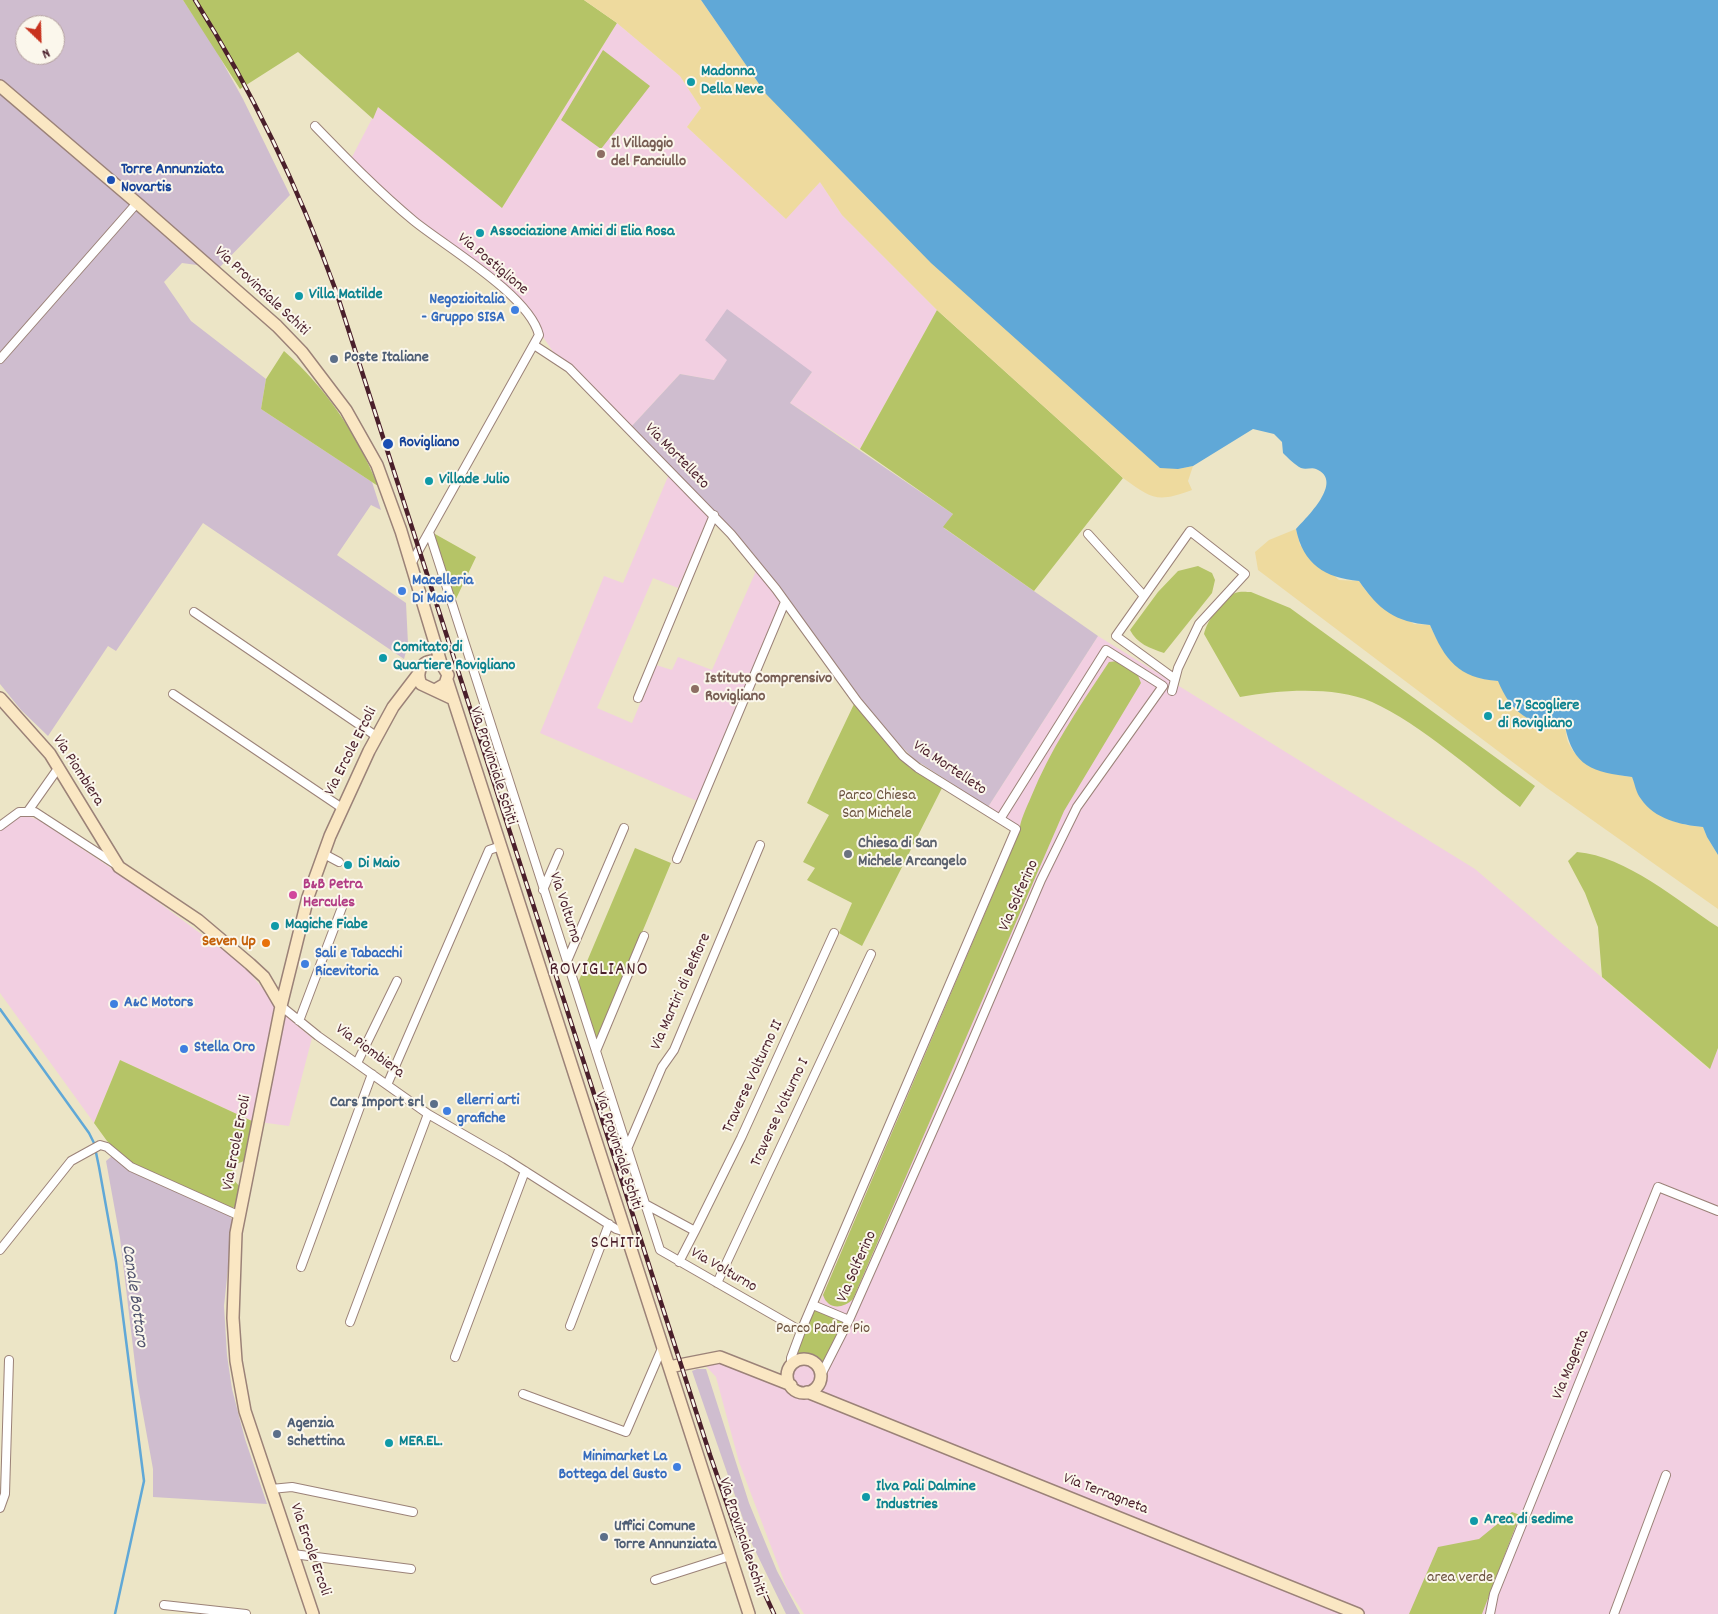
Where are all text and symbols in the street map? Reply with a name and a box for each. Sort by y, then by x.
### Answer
north arrow [15,15,65,65]
text: N [38,42,53,63]
place label: Madonna Della Neve [701,63,764,101]
marker: Madonna Della Neve [685,76,697,88]
place label: Il Villaggio del Fanciullo [611,135,686,173]
marker: Il Villaggio del Fanciullo [595,148,607,160]
place label: Torre Annunziata Novartis [121,161,223,199]
marker: Torre Annunziata Novartis [105,174,117,186]
place label: Associazione Amici di Elia Rosa [490,223,675,243]
marker: Associazione Amici di Elia Rosa [474,227,486,239]
street label: Via Postiglione [452,230,532,300]
street label: Via Provinciale Schiti [209,243,313,341]
place label: Villa Matilde [309,286,382,306]
marker: Villa Matilde [293,290,305,302]
place label: Negozioitalia - Gruppo SISA [422,291,505,329]
marker: Negozioitalia - Gruppo SISA [509,304,521,316]
place label: Poste Italiane [344,349,429,369]
marker: Poste Italiane [328,353,340,365]
street label: Via Mortelleto [640,420,712,494]
place label: Rovigliano [399,434,459,454]
marker: Rovigliano [381,437,395,451]
place label: Villade Julio [439,471,510,491]
marker: Villade Julio [423,475,435,487]
place label: Macelleria Di Maio [412,572,473,610]
marker: Macelleria Di Maio [396,585,408,597]
place label: Comitato di Quartiere Rovigliano [393,639,515,677]
marker: Comitato di Quartiere Rovigliano [377,652,389,664]
place label: Istituto Comprensivo Rovigliano [705,670,832,708]
marker: Istituto Comprensivo Rovigliano [689,683,701,695]
place label: Le 7 Scogliere di Rovigliano [1498,697,1579,735]
street label: Via Ercole Ercoli [322,705,382,799]
street label: Via Provinciale Schiti [464,705,520,827]
marker: Le 7 Scogliere di Rovigliano [1482,710,1494,722]
street label: Via Piombiera [47,732,107,810]
street label: Via Mortelleto [908,737,990,801]
park label: Parco Chiesa San Michele [838,787,916,825]
place label: Chiesa di San Michele Arcangelo [858,835,967,873]
marker: Chiesa di San Michele Arcangelo [842,848,854,860]
place label: Di Maio [358,855,400,875]
street label: Via Solferino [996,857,1044,935]
marker: Di Maio [342,859,354,871]
street label: Via Volturno [543,870,585,946]
place label: B&B Petra Hercules [303,876,363,914]
marker: B&B Petra Hercules [287,889,299,901]
place label: Magiche Fiabe [285,916,368,936]
marker: Magiche Fiabe [269,920,281,932]
street label: Via Martiri di Belfiore [648,931,716,1053]
place label: Seven Up [202,933,256,953]
marker: Seven Up [260,937,272,949]
place label: Sali e Tabacchi Ricevitoria [315,945,402,983]
marker: Sali e Tabacchi Ricevitoria [299,958,311,970]
district label: ROVIGLIANO [548,960,650,982]
place label: A&C Motors [124,994,194,1014]
marker: A&C Motors [108,998,120,1010]
street label: Traverse Volturno II [719,1017,789,1137]
street label: Via Piombiera [331,1021,407,1083]
place label: Stella Oro [194,1039,255,1059]
marker: Stella Oro [178,1043,190,1055]
street label: Traverse Volturno I [747,1056,815,1170]
street label: Via Provinciale Schiti [589,1090,645,1212]
place label: ellerri arti grafiche [457,1092,519,1130]
street label: Via Ercole Ercoli [219,1094,257,1192]
place label: Cars Import srl [330,1094,424,1114]
marker: Cars Import srl [428,1098,440,1110]
marker: ellerri arti grafiche [441,1105,453,1117]
street label: Via Solferino [834,1228,882,1306]
district label: SCHITI [590,1234,642,1256]
water label: Canale Bottaro [115,1243,151,1349]
street label: Via Volturno [686,1244,760,1298]
park label: Parco Padre Pio [776,1320,870,1340]
street label: Via Magenta [1549,1327,1595,1403]
place label: Agenzia Schettina [287,1415,344,1453]
marker: Agenzia Schettina [271,1428,283,1440]
place label: MER.EL. [399,1433,443,1453]
marker: MER.EL. [383,1437,395,1449]
place label: Minimarket La Bottega del Gusto [559,1448,667,1486]
marker: Minimarket La Bottega del Gusto [671,1461,683,1473]
street label: Via Terragneta [1060,1470,1150,1520]
street label: Via Provinciale Schiti [713,1476,769,1598]
place label: Ilva Pali Dalmine Industries [876,1478,976,1516]
marker: Ilva Pali Dalmine Industries [860,1491,872,1503]
street label: Via Ercole Ercoli [284,1501,334,1599]
place label: Area di sedime [1484,1511,1573,1531]
marker: Area di sedime [1468,1515,1480,1527]
place label: Uffici Comune Torre Annunziata [614,1518,716,1556]
marker: Uffici Comune Torre Annunziata [598,1531,610,1543]
park label: area verde [1427,1569,1493,1589]

